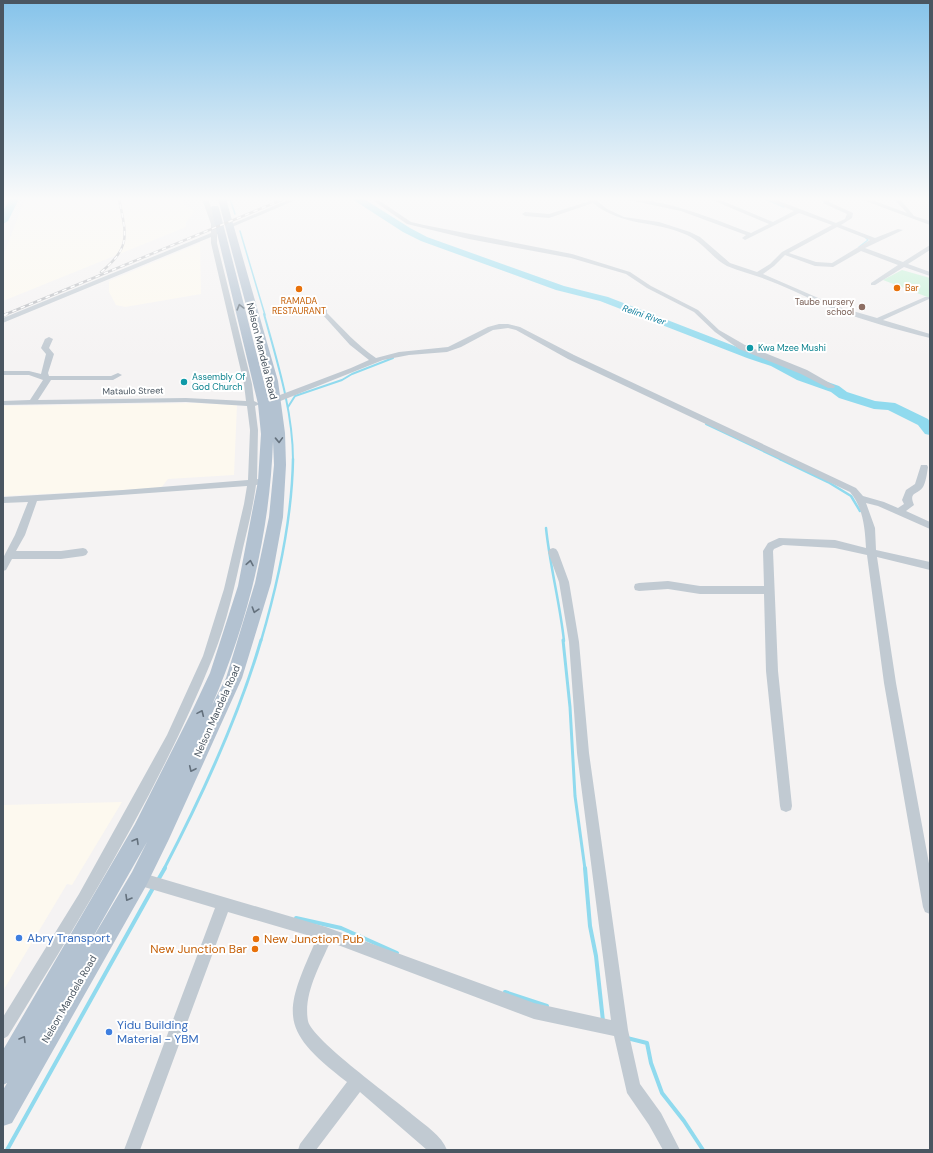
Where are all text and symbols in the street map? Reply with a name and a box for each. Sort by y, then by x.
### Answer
place label: Bar [905,282,919,294]
marker: Bar [892,283,902,293]
marker: RAMADA RESTAURANT [294,284,304,294]
place label: RAMADA RESTAURANT [272,295,326,317]
place label: Taube nursery school [795,296,854,318]
street label: Nelson Mandela Road [244,301,280,401]
water label: Relini River [621,302,668,328]
marker: Taube nursery school [857,302,867,312]
one-way arrow [236,304,245,311]
place label: Kwa Mzee Mushi [758,342,826,354]
marker: Kwa Mzee Mushi [745,343,755,353]
place label: Assembly Of God Church [192,371,245,393]
marker: Assembly Of God Church [179,377,189,387]
street label: Mataulo Street [102,384,164,398]
one-way arrow [275,437,283,443]
one-way arrow [245,560,254,566]
one-way arrow [251,606,260,613]
street label: Nelson Mandela Road [191,663,243,759]
one-way arrow [196,709,204,717]
one-way arrow [188,765,196,772]
one-way arrow [132,838,139,845]
one-way arrow [125,894,132,901]
place label: Abry Transport [27,930,111,946]
place label: New Junction Pub [264,931,364,947]
marker: Abry Transport [14,933,24,943]
marker: New Junction Pub [251,934,261,944]
place label: New Junction Bar [150,941,248,957]
marker: New Junction Bar [250,944,260,954]
street label: Nelson Mandela Road [39,953,99,1045]
place label: Yidu Building Material - YBM [117,1017,199,1047]
marker: Yidu Building Material - YBM [104,1027,114,1037]
one-way arrow [18,1036,25,1043]

